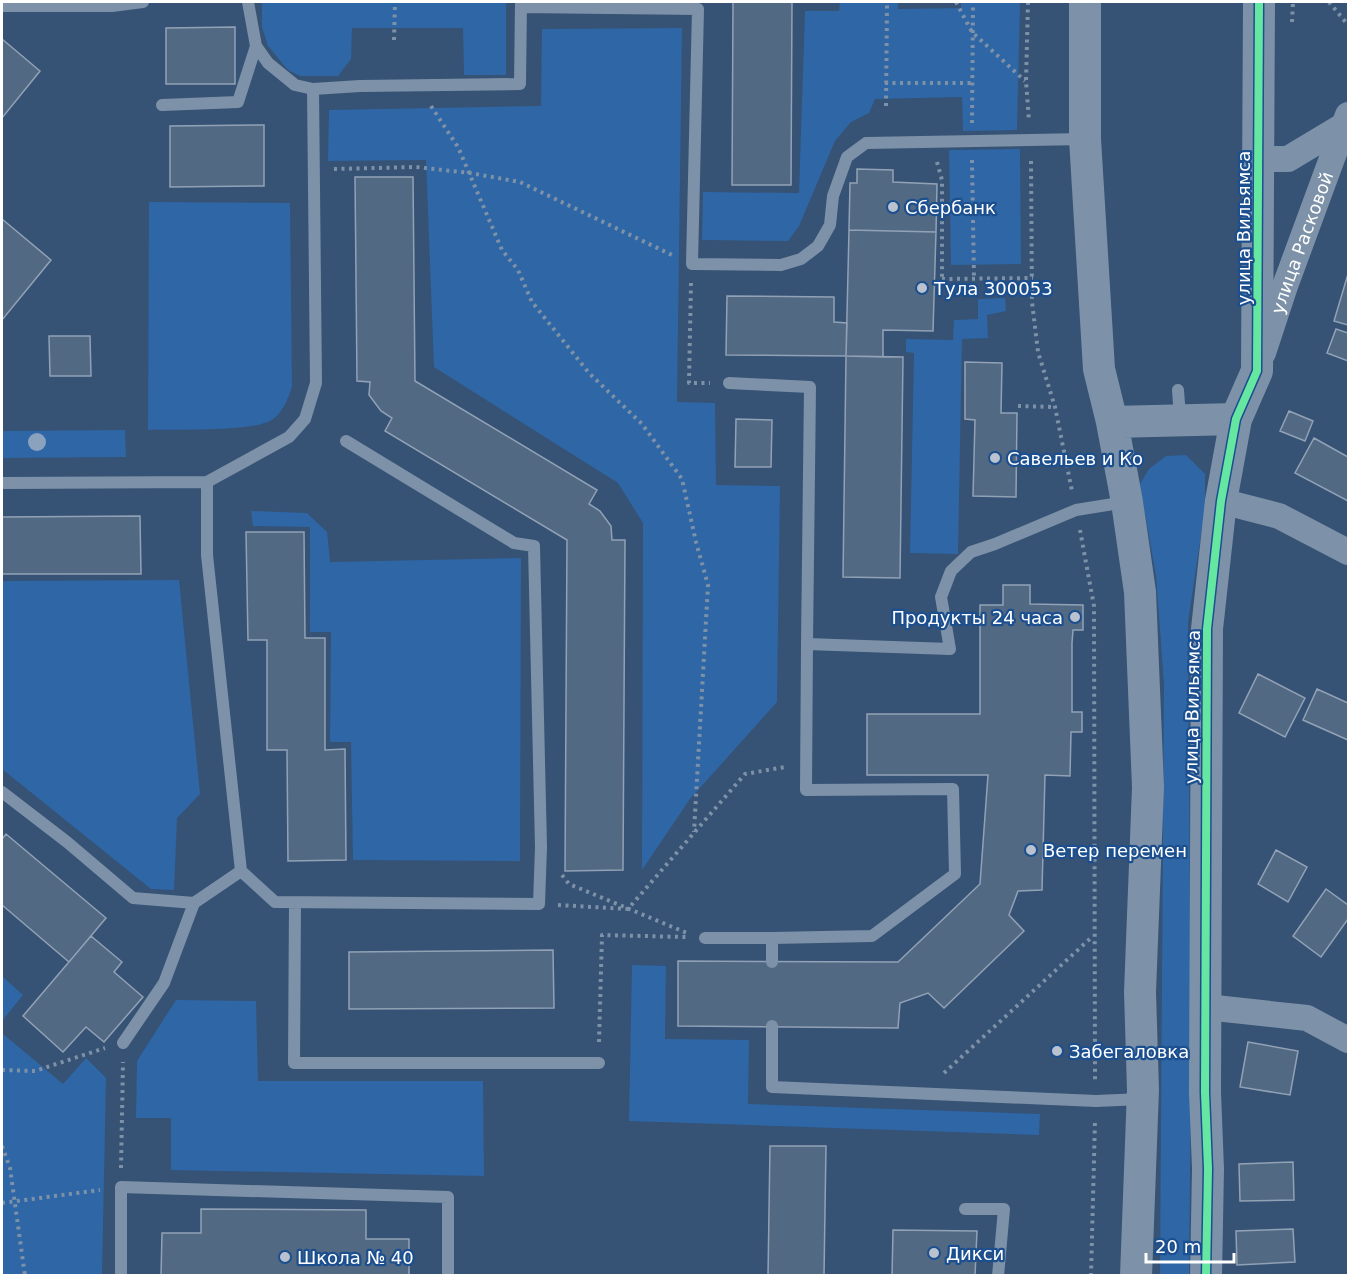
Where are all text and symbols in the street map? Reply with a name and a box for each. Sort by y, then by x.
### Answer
street label: улица Вильямса [1233,151,1254,305]
street label: улица Расковой [1266,168,1337,316]
place label: Сбербанк [905,197,996,218]
marker: Сбербанк [886,200,900,214]
place label: Тула 300053 [933,278,1053,299]
marker: Тула 300053 [915,281,929,295]
place label: Савельев и Ко [1007,448,1143,469]
marker: Савельев и Ко [988,451,1002,465]
place label: Продукты 24 часа [891,607,1063,628]
marker: Продукты 24 часа [1068,610,1082,624]
street label: улица Вильямса [1180,630,1204,784]
place label: Ветер перемен [1043,840,1187,861]
marker: Ветер перемен [1024,843,1038,857]
place label: Забегаловка [1069,1041,1189,1062]
marker: Забегаловка [1050,1044,1064,1058]
scale bar [1146,1226,1234,1264]
text: 20 m [1155,1236,1201,1257]
place label: Дикси [946,1243,1004,1264]
marker: Дикси [927,1246,941,1260]
place label: Школа № 40 [297,1247,414,1268]
marker: Школа № 40 [278,1250,292,1264]

